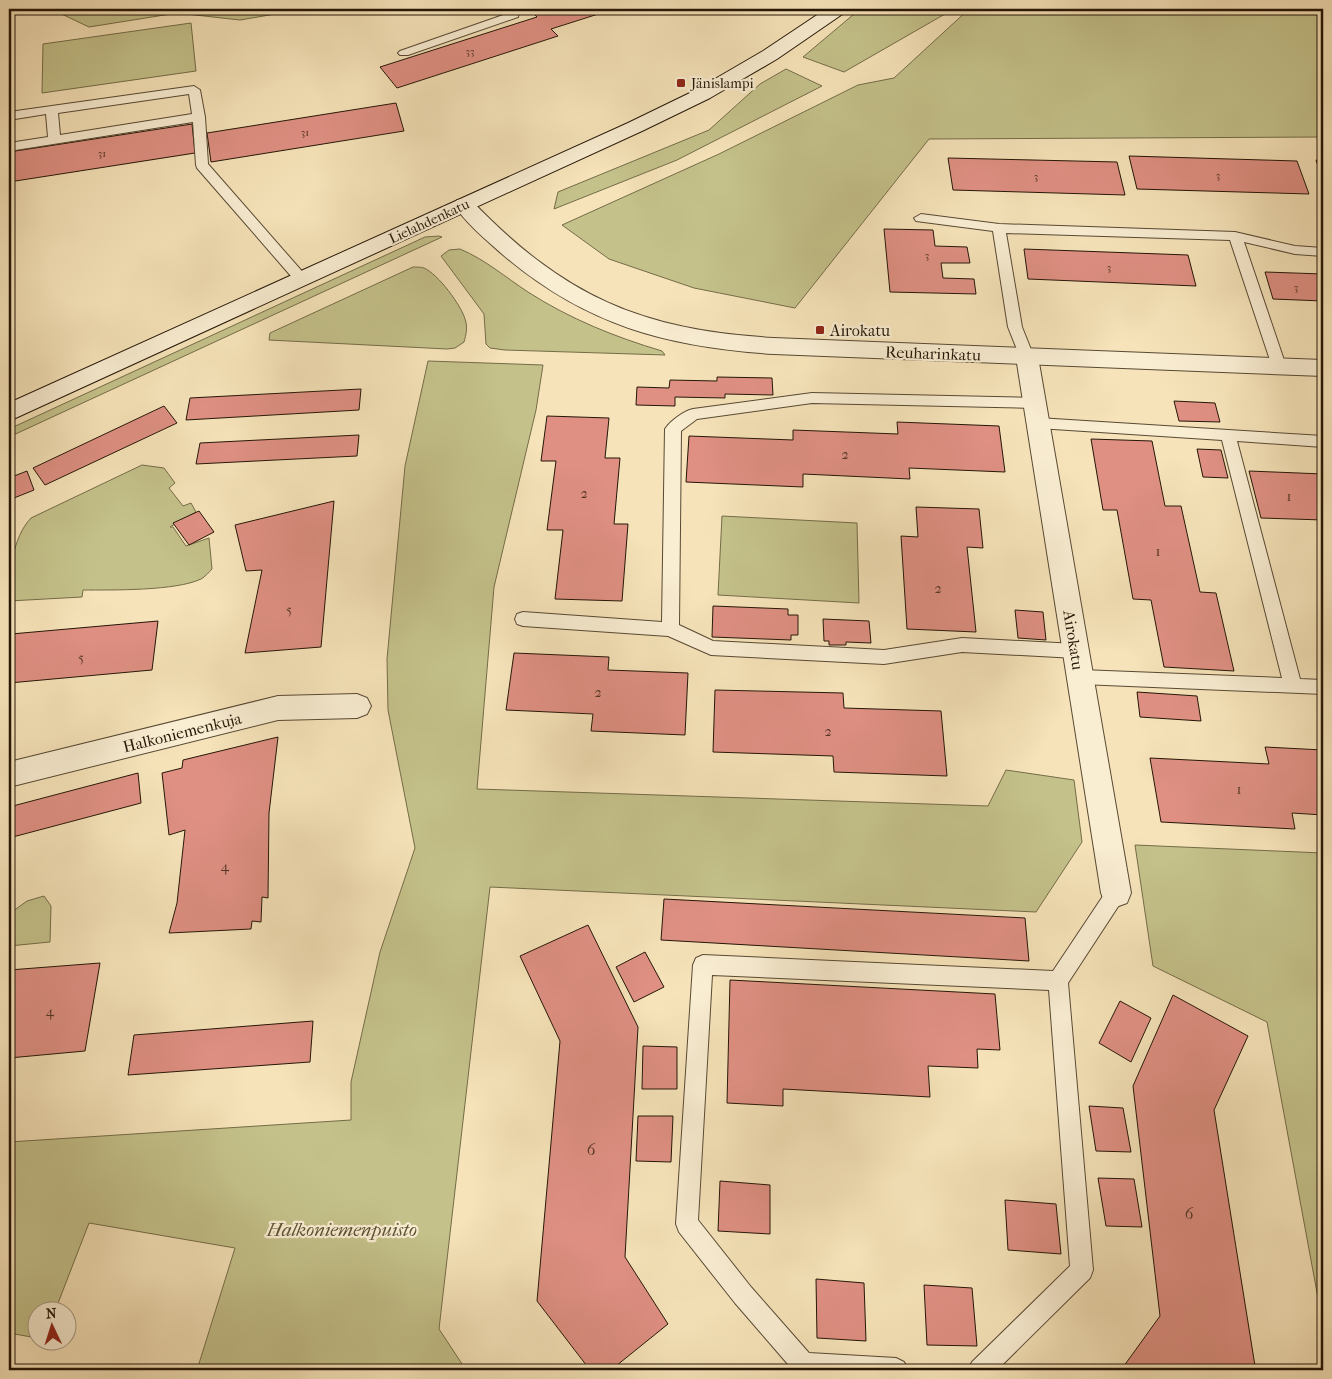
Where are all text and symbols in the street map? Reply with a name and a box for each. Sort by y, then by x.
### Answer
house number: 33 [465,45,475,58]
place label: Jänislampi [690,75,754,92]
marker: Jänislampi [675,77,687,89]
house number: 31 [301,126,309,139]
house number: 31 [98,147,106,160]
house number: 3 [1216,169,1220,182]
house number: 3 [1034,170,1038,183]
street label: Lielahdenkatu [386,195,472,247]
house number: 3 [925,249,929,262]
house number: 3 [1107,261,1111,274]
house number: 3 [1294,281,1298,294]
place label: Airokatu [829,321,890,340]
marker: Airokatu [814,324,826,336]
street label: Reuharinkatu [885,342,981,365]
house number: 2 [841,446,849,463]
house number: 2 [580,485,588,502]
house number: 1 [1287,488,1292,505]
house number: 1 [1156,543,1161,560]
house number: 2 [934,580,942,597]
house number: 5 [286,601,292,618]
street label: Airokatu [1059,608,1088,671]
house number: 5 [78,649,84,666]
house number: 2 [594,684,602,701]
street label: Halkoniemenkuja [121,708,244,756]
house number: 2 [824,723,832,740]
house number: 1 [1237,781,1242,798]
house number: 4 [221,858,230,875]
house number: 4 [46,1003,55,1020]
house number: 6 [587,1140,596,1159]
house number: 6 [1185,1204,1194,1223]
park label: Halkoniemenpuisto [266,1219,417,1241]
north arrow [28,1302,78,1352]
text: N [45,1305,57,1322]

